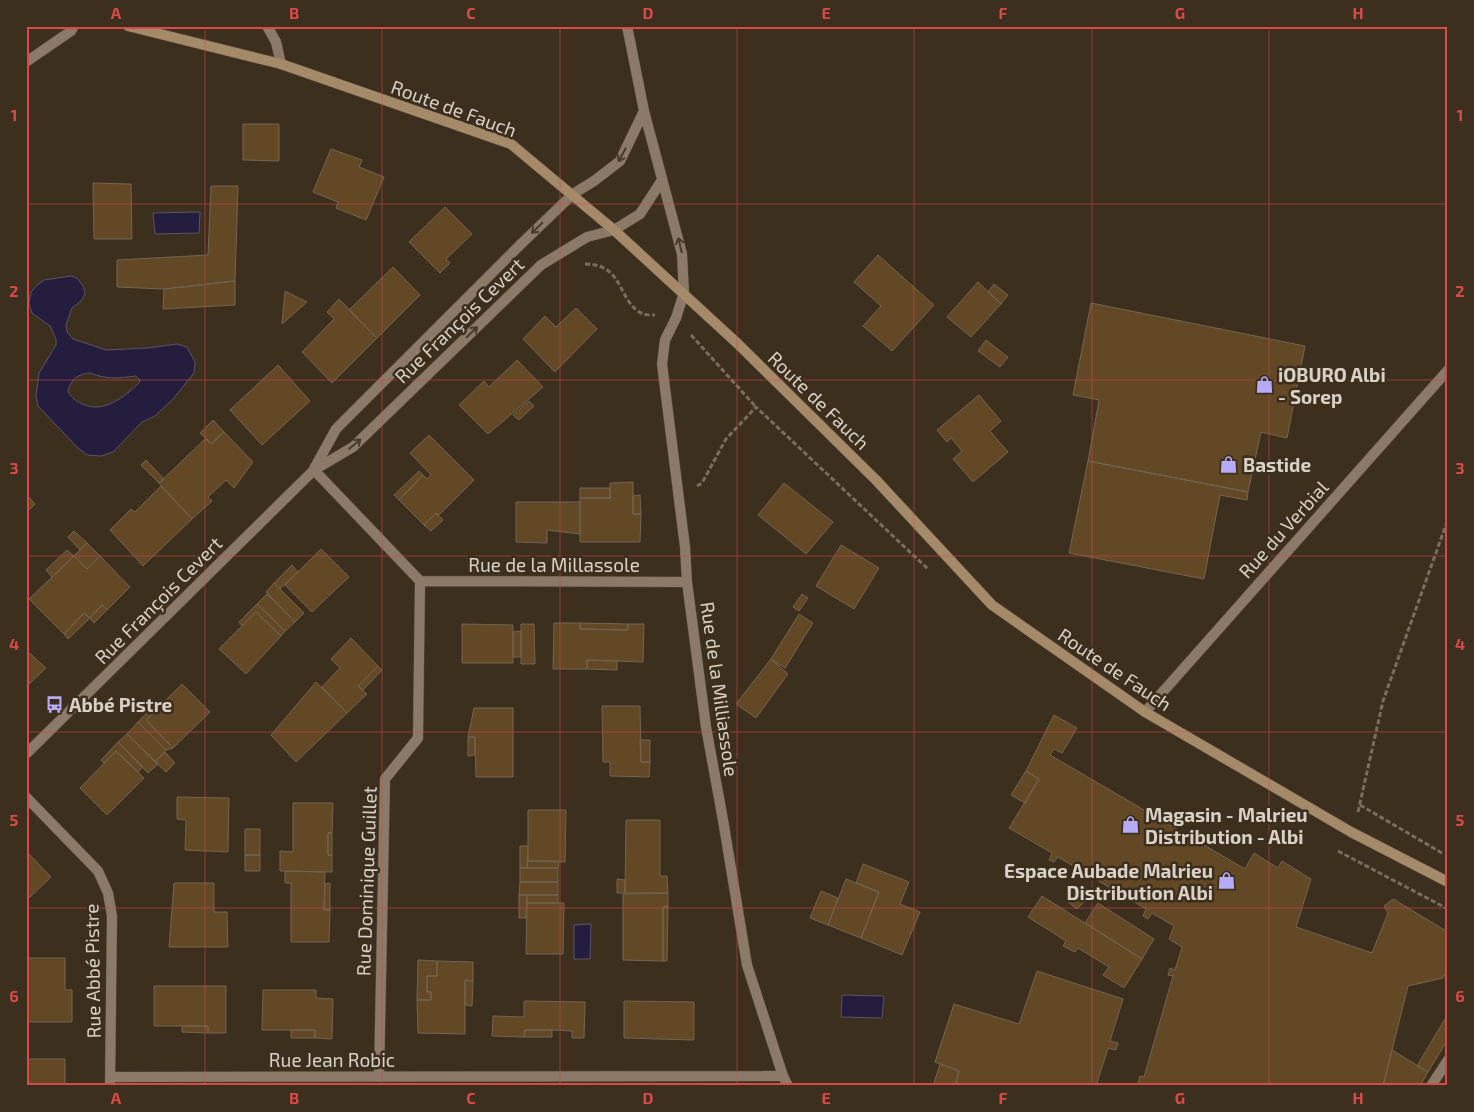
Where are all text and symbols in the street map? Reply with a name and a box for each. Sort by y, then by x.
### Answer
text: A [111,3,122,22]
text: B [289,3,299,22]
text: C [466,3,476,22]
text: D [643,3,654,22]
text: E [821,3,831,22]
text: F [999,3,1008,22]
text: G [1175,3,1185,22]
text: H [1352,3,1364,22]
street label: Route de Fauch [388,75,520,141]
text: 1 [11,105,17,124]
text: 1 [1457,105,1463,124]
one-way arrow [617,147,627,161]
one-way arrow [531,222,544,234]
one-way arrow [675,237,684,253]
street label: Rue François Cevert [390,252,529,388]
text: 2 [9,281,19,300]
text: 2 [1455,281,1465,300]
one-way arrow [466,326,479,338]
street label: Route de Fauch [764,346,874,454]
place label: iOBURO Albi - Sorep [1278,363,1386,408]
shop icon: iOBURO Albi - Sorep [1254,375,1274,395]
one-way arrow [349,439,362,450]
place label: Bastide [1243,453,1311,476]
shop icon: Bastide [1219,454,1239,474]
text: 3 [9,458,19,477]
text: 3 [1455,458,1465,477]
street label: Rue du Verbial [1233,475,1333,582]
street label: Rue François Cevert [90,532,227,669]
street label: Rue de la Millassole [468,553,640,576]
street label: Rue de la Milliassole [696,600,744,778]
street label: Route de Fauch [1054,623,1176,715]
text: 4 [9,634,19,653]
text: 4 [1455,634,1465,653]
place label: Abbé Pistre [69,693,173,716]
bus stop icon: Abbé Pistre [45,694,65,714]
street label: Rue Dominique Guillet [351,786,381,976]
place label: Magasin - Malrieu Distribution - Albi [1145,803,1308,848]
text: 5 [10,810,19,829]
text: 5 [1456,810,1465,829]
shop icon: Magasin - Malrieu Distribution - Albi [1121,815,1141,835]
place label: Espace Aubade Malrieu Distribution Albi [1004,859,1213,904]
shop icon: Espace Aubade Malrieu Distribution Albi [1217,871,1237,891]
street label: Rue Abbé Pistre [79,903,105,1039]
text: 6 [9,986,19,1005]
text: 6 [1455,986,1465,1005]
street label: Rue Jean Robic [269,1048,395,1071]
text: A [111,1088,122,1107]
text: B [289,1088,299,1107]
text: C [466,1088,476,1107]
text: D [643,1088,654,1107]
text: E [821,1088,831,1107]
text: F [999,1088,1008,1107]
text: G [1175,1088,1185,1107]
text: H [1352,1088,1364,1107]

